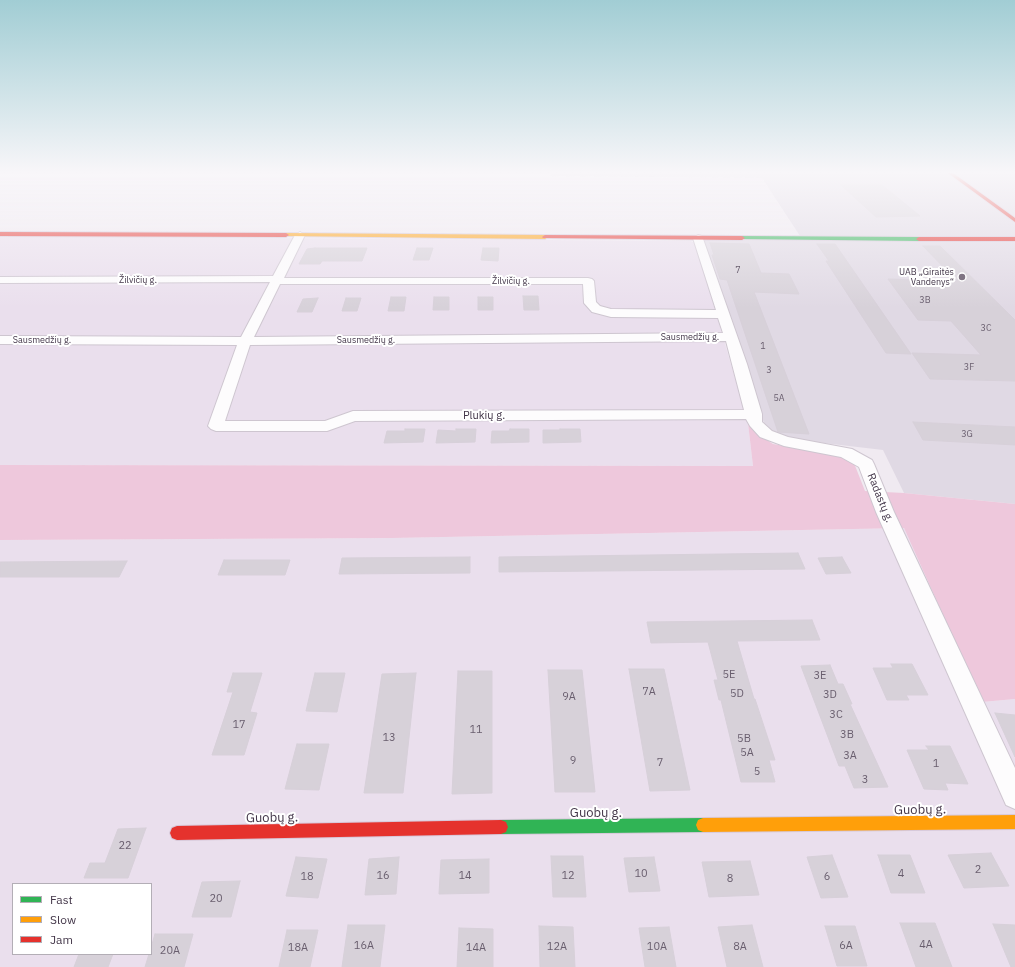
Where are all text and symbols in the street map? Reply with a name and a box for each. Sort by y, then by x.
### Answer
house number: 7 [735,265,741,275]
place label: UAB „Giraitės Vandenys“ [899,267,954,288]
marker: UAB „Giraitės Vandenys“ [957,272,967,282]
street label: Žilvičių g. [119,275,157,285]
street label: Žilvičių g. [492,276,530,286]
house number: 3B [919,295,931,305]
house number: 3C [981,323,991,333]
street label: Sausmedžių g. [661,332,719,342]
street label: Sausmedžių g. [13,335,71,345]
street label: Sausmedžių g. [337,335,395,345]
house number: 1 [760,341,766,351]
house number: 3F [964,362,974,372]
house number: 3 [766,365,772,375]
house number: 5A [773,393,785,403]
street label: Plukių g. [463,409,505,423]
house number: 3G [961,429,973,439]
street label: Radastų g. [864,471,896,525]
house number: 5E [722,668,736,682]
house number: 3E [813,669,827,683]
house number: 7A [642,685,656,699]
house number: 5D [730,687,744,701]
house number: 3D [823,688,837,702]
house number: 9A [562,690,576,704]
house number: 3C [829,708,843,722]
house number: 17 [232,718,246,732]
house number: 11 [469,723,483,737]
house number: 3B [840,728,854,742]
house number: 13 [382,731,396,745]
house number: 5B [737,732,751,746]
house number: 5A [740,746,754,760]
house number: 3A [843,749,857,763]
house number: 9 [570,754,576,768]
house number: 7 [657,756,663,770]
house number: 1 [933,757,939,771]
house number: 5 [754,765,760,779]
house number: 3 [862,773,868,787]
street label: Guobų g. [894,802,946,818]
street label: Guobų g. [570,805,622,821]
street label: Guobų g. [246,810,298,826]
house number: 22 [118,839,132,853]
house number: 2 [975,863,981,877]
house number: 10 [634,867,648,881]
house number: 4 [898,867,904,881]
house number: 16 [376,869,390,883]
house number: 14 [458,869,472,883]
house number: 12 [561,869,575,883]
house number: 18 [300,870,314,884]
house number: 6 [824,870,830,884]
house number: 8 [727,872,733,886]
legend [12,883,152,955]
text: Fast [50,892,73,907]
house number: 20 [209,892,223,906]
text: Slow [50,912,76,927]
text: Jam [50,932,73,947]
house number: 4A [919,938,933,952]
house number: 16A [354,939,374,953]
house number: 6A [839,939,853,953]
house number: 12A [547,940,567,954]
house number: 10A [647,940,667,954]
house number: 8A [733,940,747,954]
house number: 18A [288,941,308,955]
house number: 14A [466,941,486,955]
house number: 20A [160,944,180,958]

